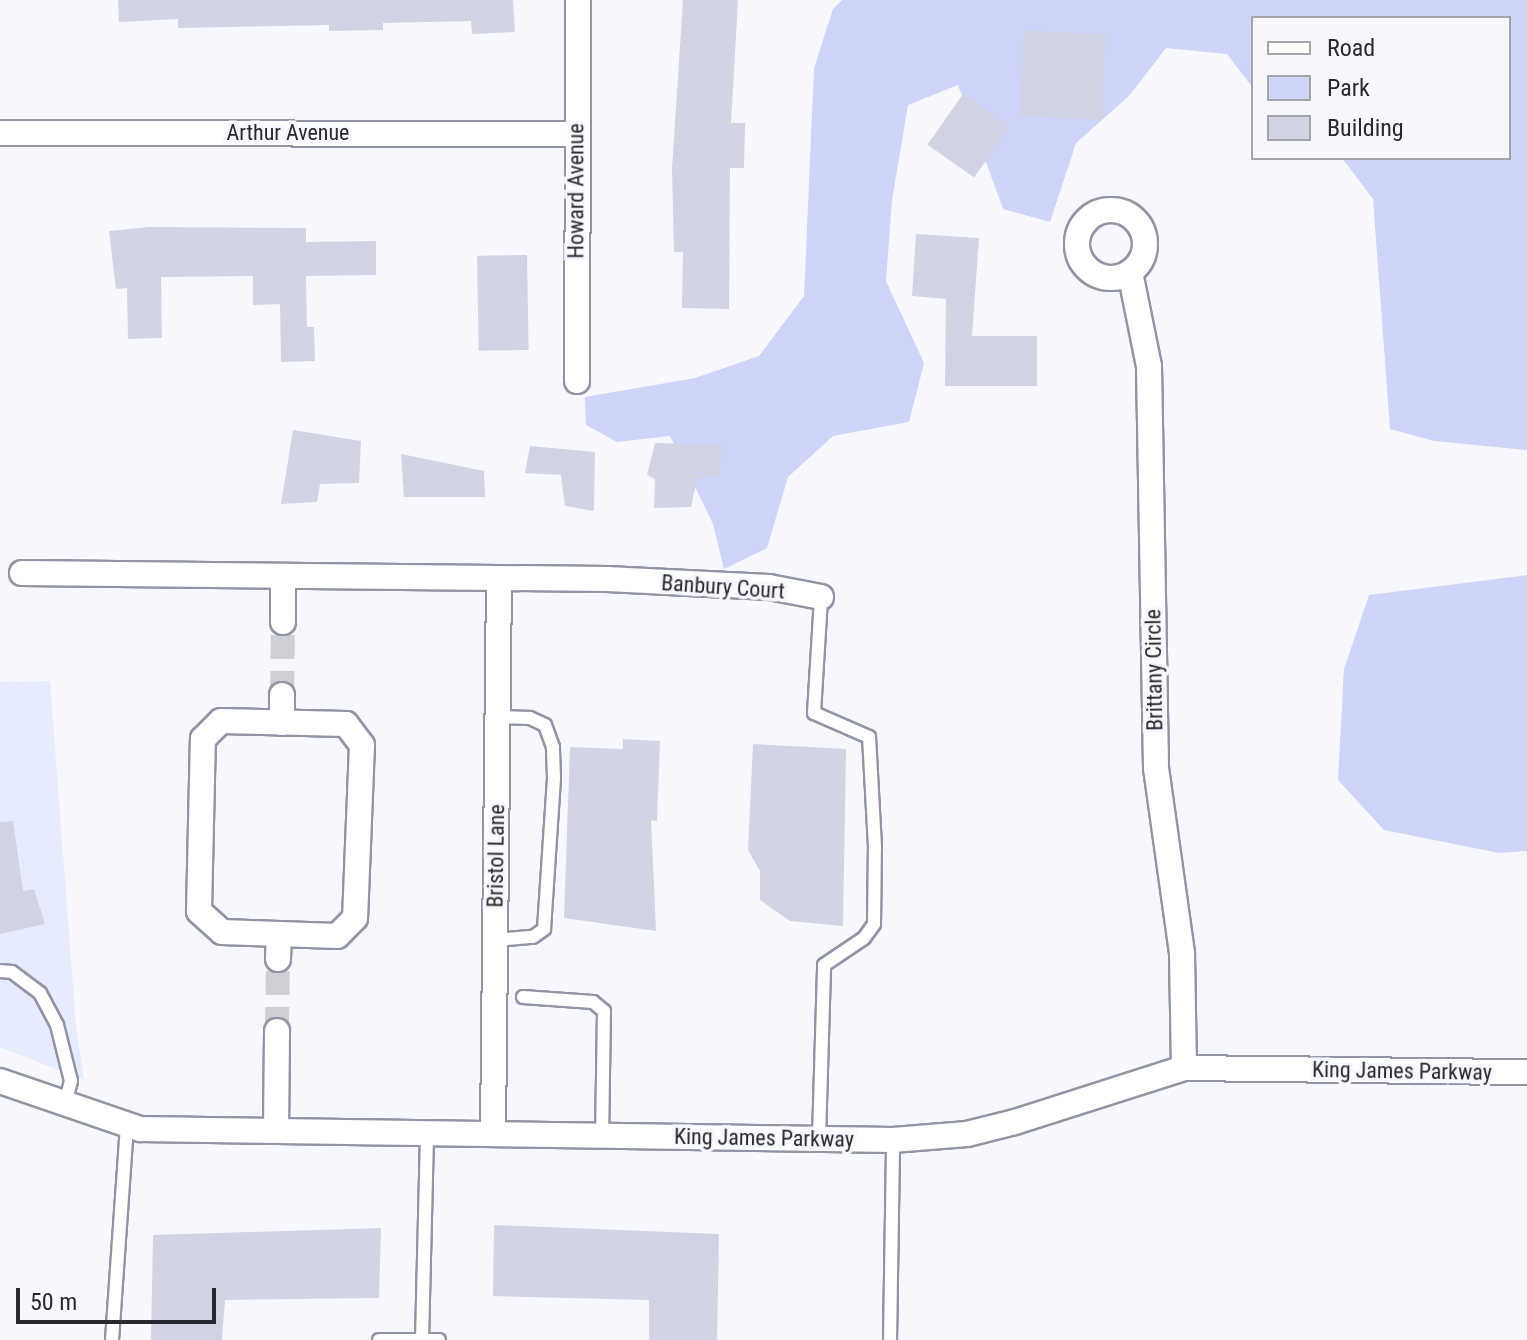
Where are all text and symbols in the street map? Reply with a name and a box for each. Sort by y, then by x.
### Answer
legend [1251,16,1511,160]
text: Road [1327,34,1375,62]
text: Park [1327,74,1370,102]
text: Building [1327,114,1404,142]
street label: Arthur Avenue [227,120,349,146]
street label: Howard Avenue [563,123,589,259]
street label: Banbury Court [660,570,786,604]
street label: Brittany Circle [1140,609,1168,731]
street label: Bristol Lane [482,804,510,908]
street label: King James Parkway [1312,1056,1492,1086]
street label: King James Parkway [674,1123,854,1153]
scale bar [20,1272,220,1322]
text: 50 m [30,1288,77,1316]

